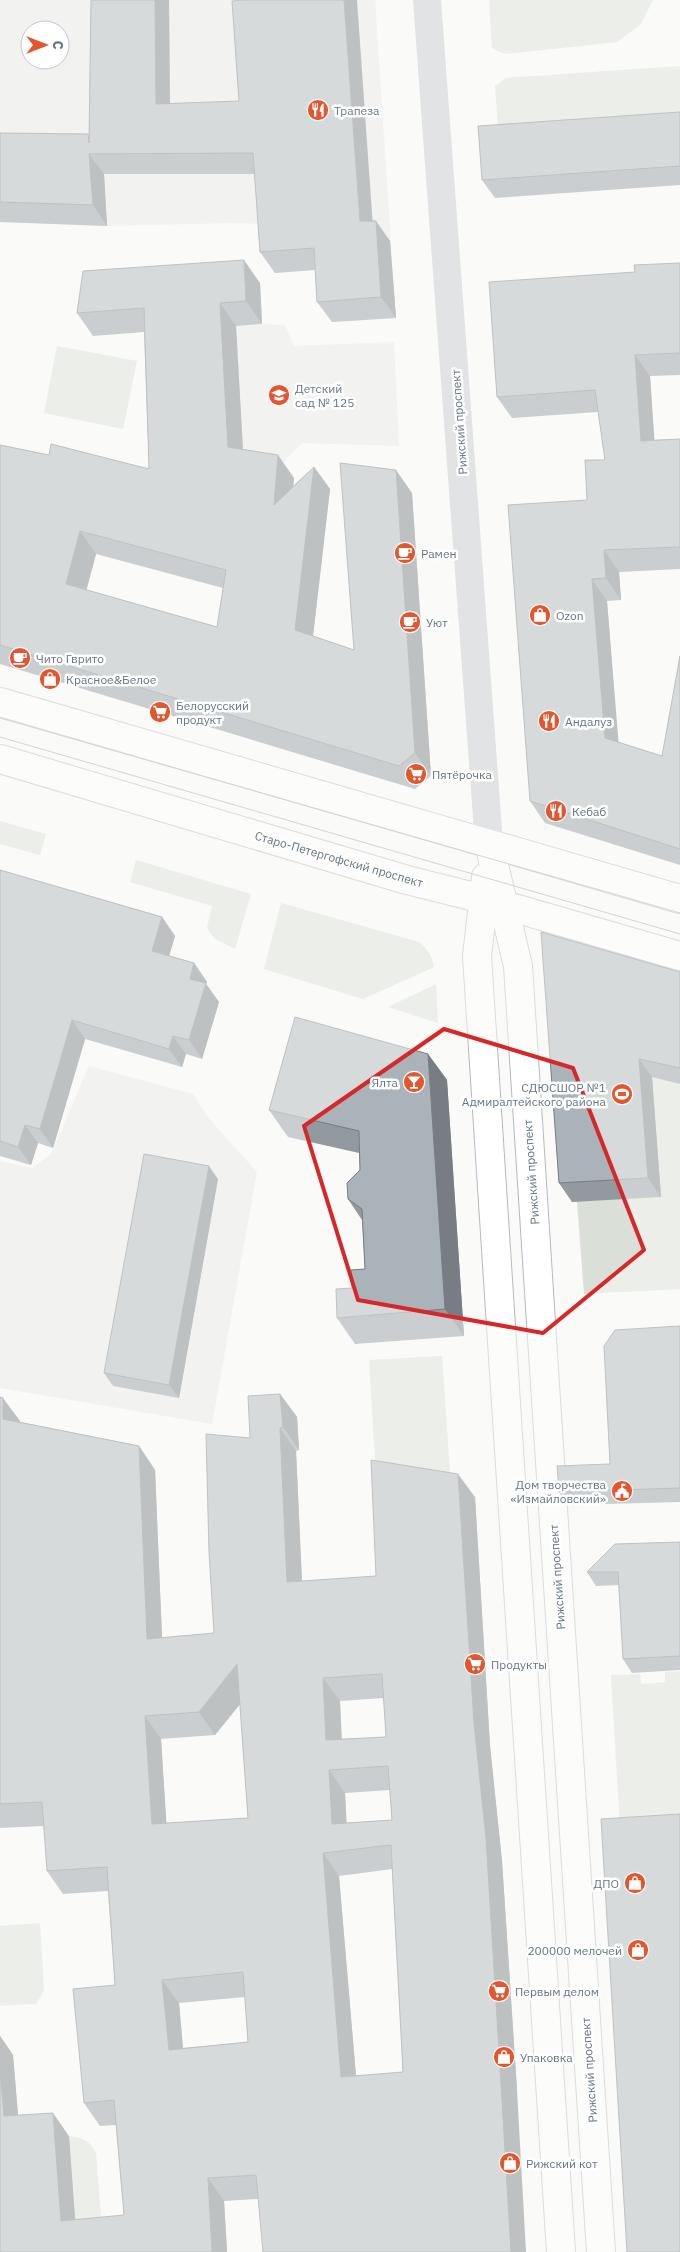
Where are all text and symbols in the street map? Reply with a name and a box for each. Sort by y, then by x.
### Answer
north arrow [20,20,70,70]
text: С [49,40,67,50]
restaurant icon: Трапеза [306,98,330,122]
place label: Трапеза [334,103,380,118]
street label: Рижский проспект [448,369,470,475]
place label: Детский сад № 125 [295,381,354,410]
school or university icon: Детский сад № 125 [267,383,291,407]
cafe icon: Рамен [393,541,417,565]
place label: Рамен [421,546,457,561]
shop icon: Ozon [528,603,552,627]
place label: Ozon [556,608,583,623]
cafe icon: Уют [398,610,422,634]
place label: Уют [426,615,448,630]
cafe icon: Чито Гврито [8,646,32,670]
place label: Чито Гврито [36,651,104,666]
shop icon: Красное&Белое [38,667,62,691]
place label: Красное&Белое [66,672,157,687]
place label: Белорусский продукт [176,698,249,727]
supermarket icon: Белорусский продукт [148,700,172,724]
restaurant icon: Андалуз [537,709,561,733]
place label: Андалуз [565,714,612,729]
supermarket icon: Пятёрочка [404,762,428,786]
place label: Пятёрочка [432,767,492,782]
restaurant icon: Кебаб [544,799,568,823]
place label: Кебаб [572,804,607,819]
street label: Старо-Петергофский проспект [253,828,425,890]
bar icon: Ялта [402,1070,426,1094]
place label: Ялта [372,1075,399,1090]
place label: СДЮСШОР №1 Адмиралтейского района [462,1080,607,1109]
sports icon: СДЮСШОР №1 Адмиралтейского района [610,1082,634,1106]
street label: Рижский проспект [520,1119,542,1225]
place label: Дом творчества «Измайловский» [510,1477,607,1506]
public building icon: Дом творчества «Измайловский» [610,1479,634,1503]
street label: Рижский проспект [546,1524,568,1630]
supermarket icon: Продукты [463,1652,487,1676]
place label: Продукты [491,1657,547,1672]
shop icon: ДПО [623,1871,647,1895]
place label: ДПО [593,1876,619,1891]
shop icon: 200000 мелочей [626,1938,650,1962]
place label: 200000 мелочей [527,1943,622,1958]
supermarket icon: Первым делом [487,1979,511,2003]
place label: Первым делом [515,1984,599,1999]
street label: Рижский проспект [578,2017,600,2123]
shop icon: Упаковка [492,2045,516,2069]
place label: Упаковка [520,2050,573,2065]
shop icon: Рижский кот [498,2151,522,2175]
place label: Рижский кот [526,2156,598,2171]

